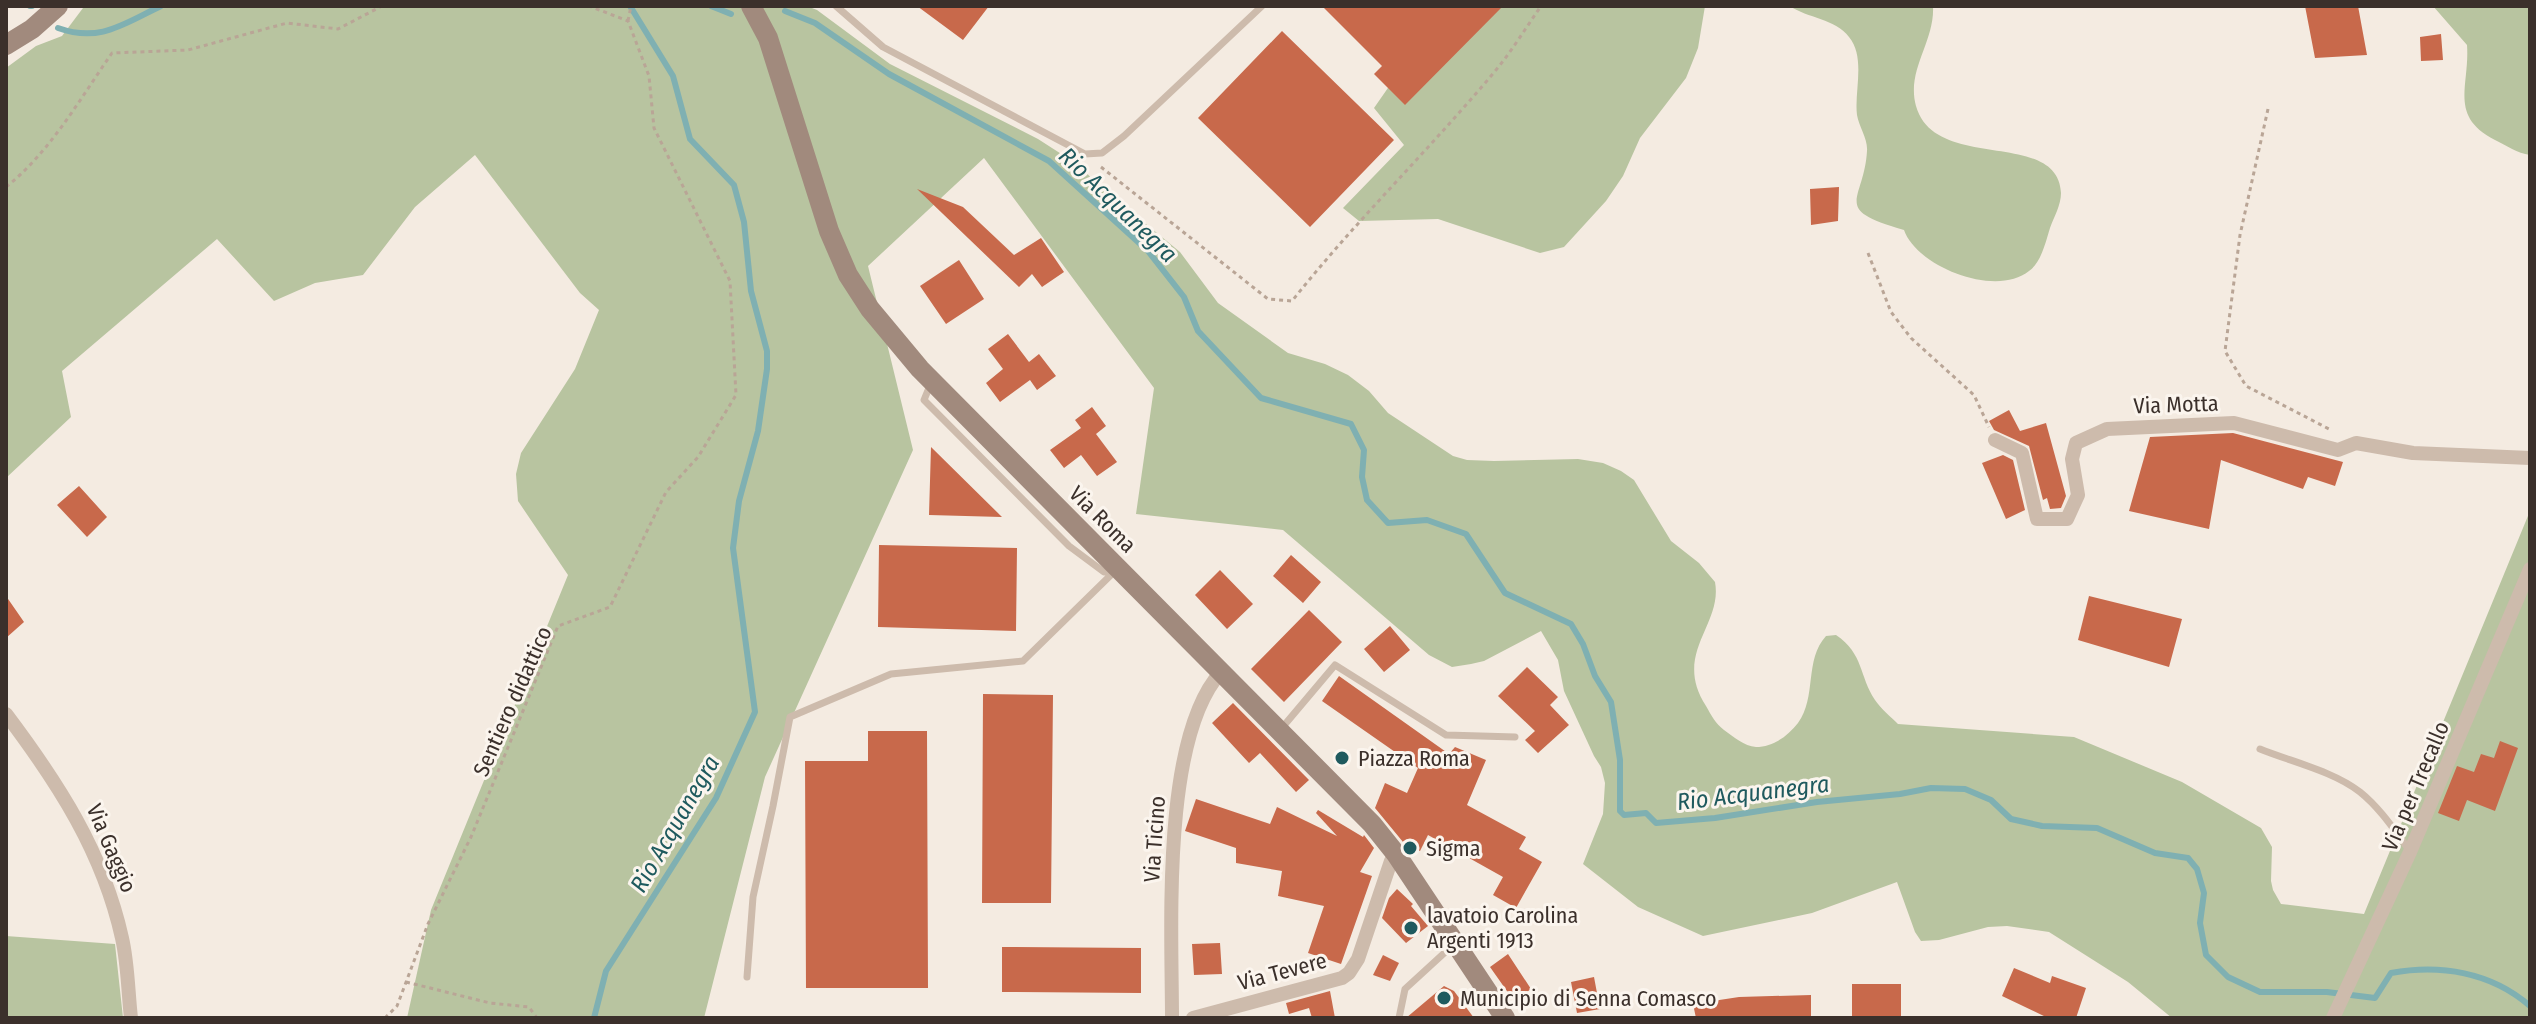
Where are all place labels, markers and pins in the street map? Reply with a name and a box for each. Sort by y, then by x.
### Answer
place label: Piazza Roma [1358,745,1470,772]
marker: Piazza Roma [1333,749,1351,767]
place label: Sigma [1426,835,1481,862]
marker: Sigma [1401,839,1419,857]
place label: lavatoio Carolina Argenti 1913 [1427,902,1578,954]
marker: lavatoio Carolina Argenti 1913 [1402,919,1420,937]
place label: Municipio di Senna Comasco [1460,985,1716,1012]
marker: Municipio di Senna Comasco [1435,989,1453,1007]

